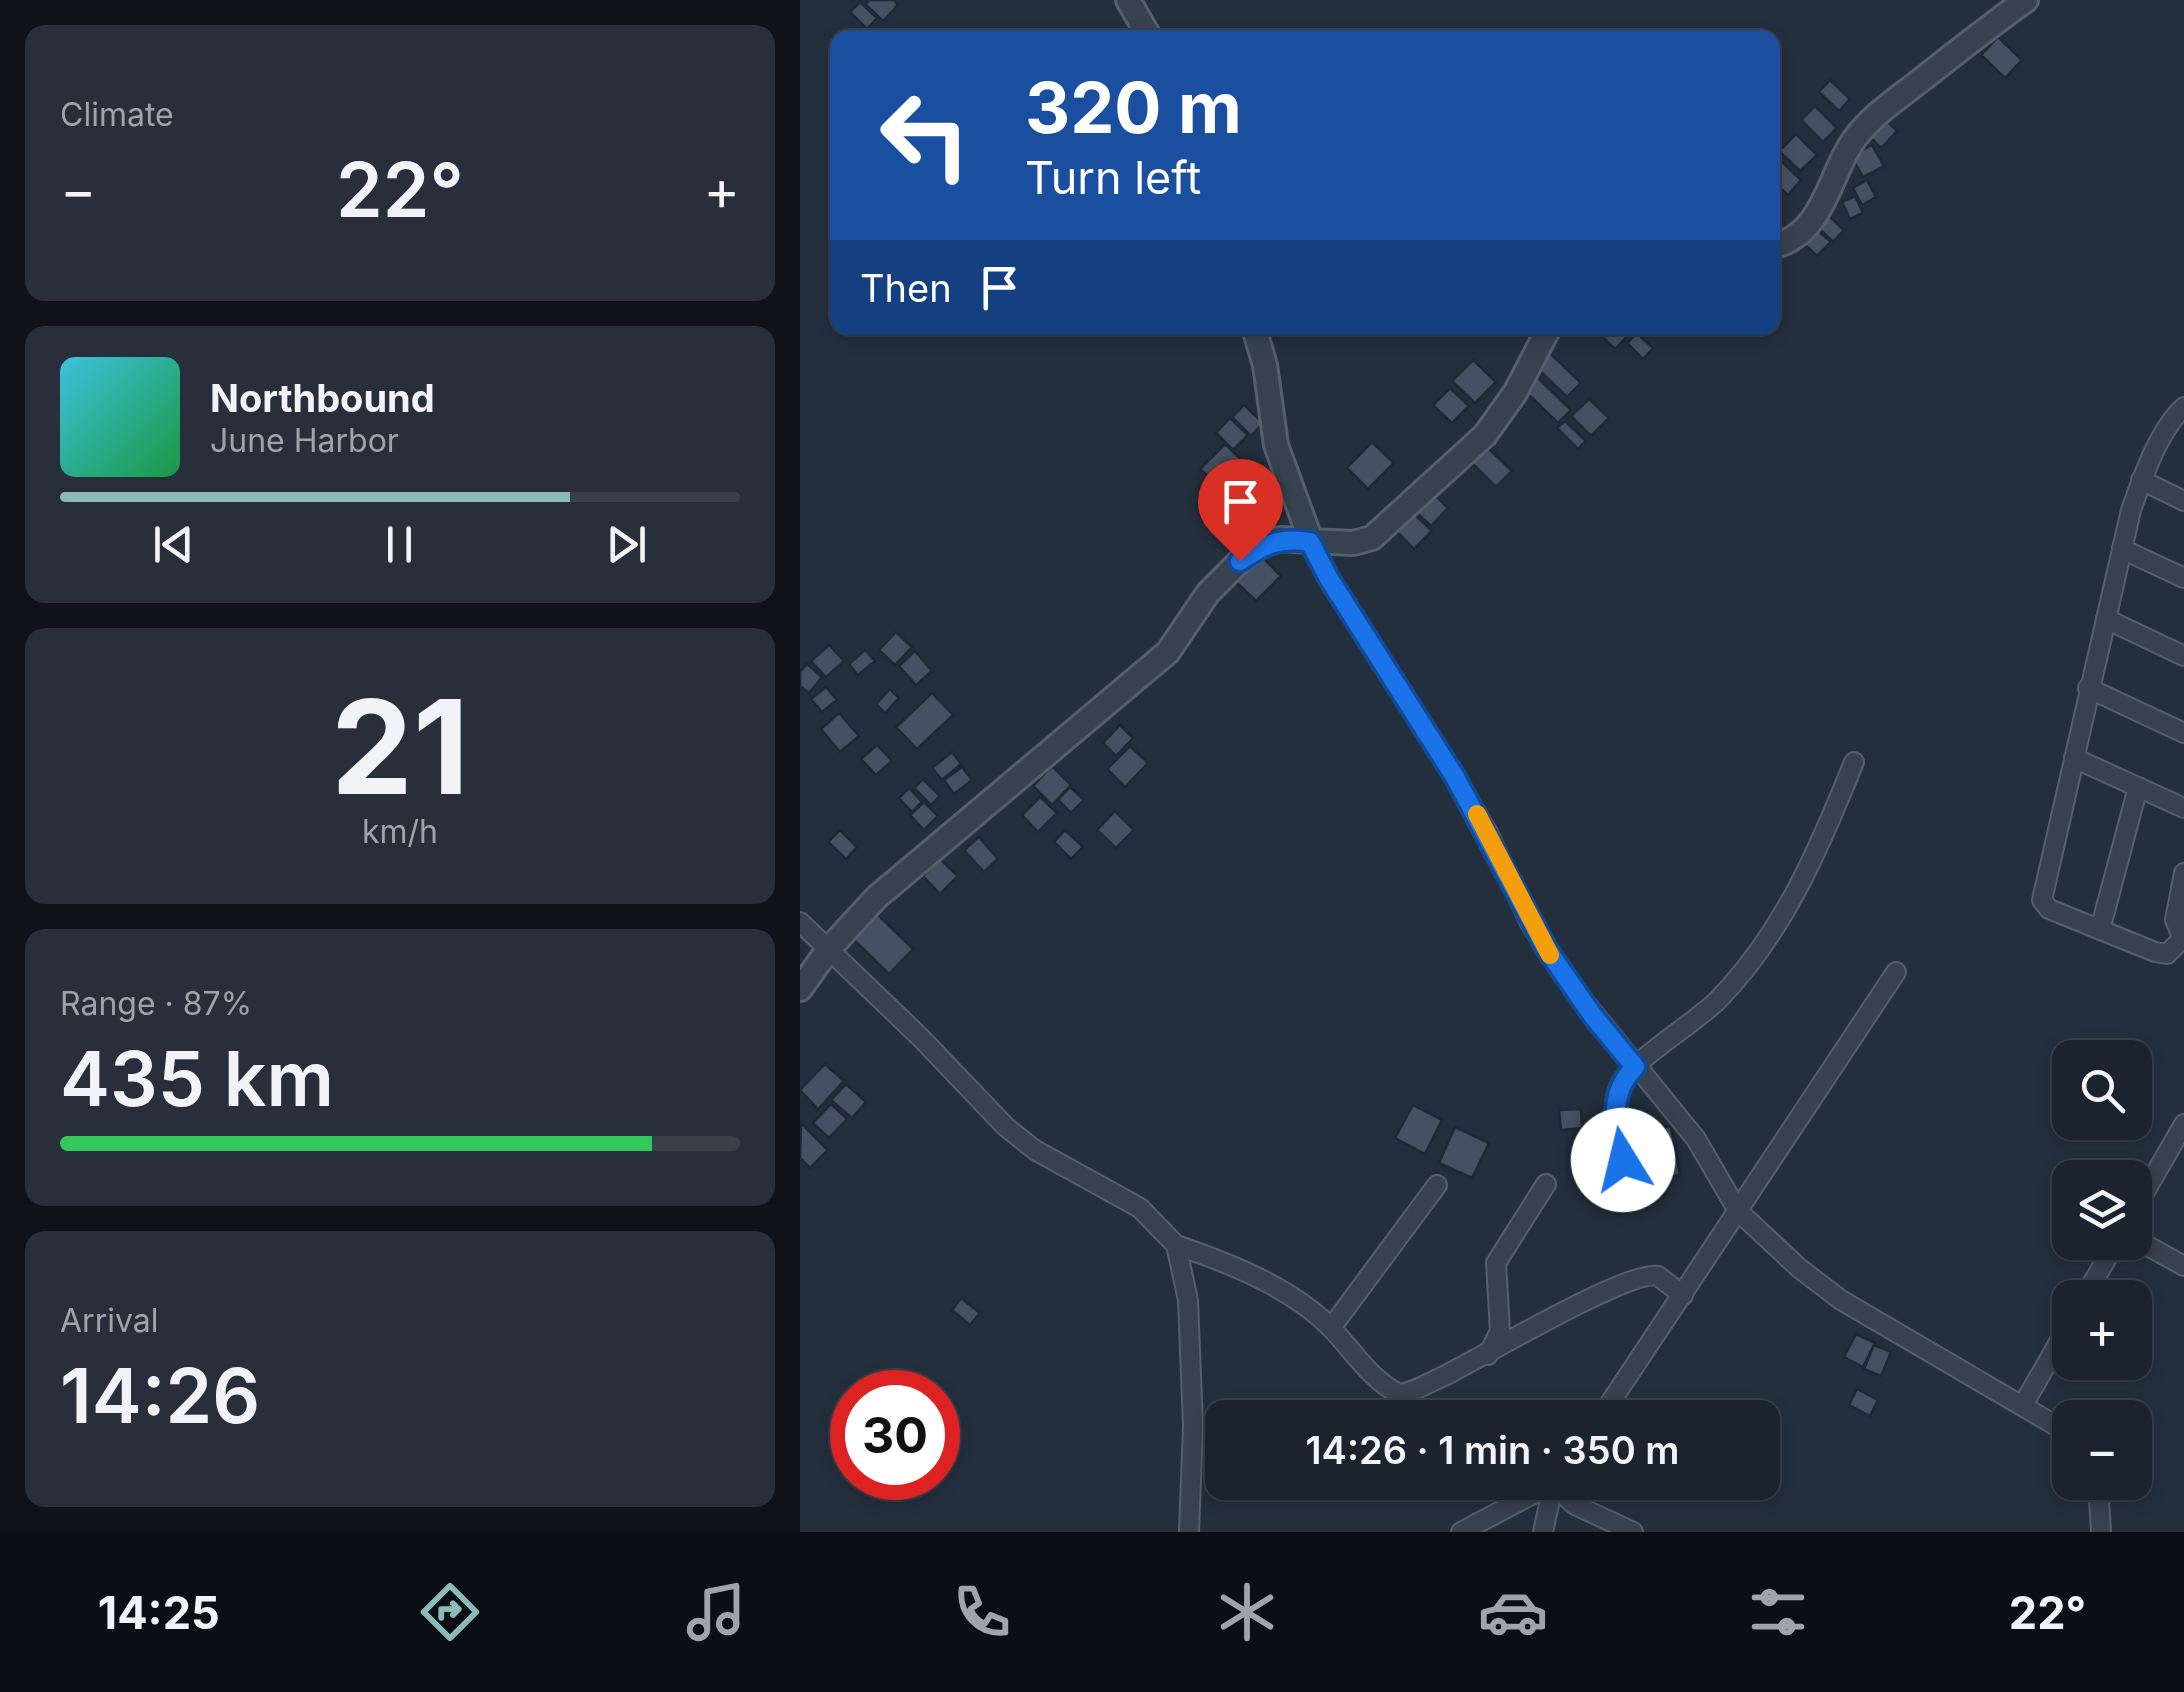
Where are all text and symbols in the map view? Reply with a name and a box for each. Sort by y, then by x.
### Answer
text: 320 m [1025,65,1242,150]
icon: left [860,70,990,200]
text: Climate [60,95,174,134]
text: 22° [336,144,464,235]
text: Turn left [1025,150,1201,205]
text: − [60,157,96,223]
text: + [704,157,740,223]
icon: arrive [972,260,1027,315]
text: Then [860,265,952,311]
text: Northbound [210,375,435,421]
text: June Harbor [210,421,399,460]
pin [1198,459,1283,562]
icon: arrive [1213,474,1268,529]
icon: previous [146,517,201,572]
icon: pause [372,517,427,572]
icon: next [599,517,654,572]
text: 21 [331,668,469,825]
text: km/h [362,812,438,851]
text: Range · 87% [60,984,252,1023]
text: 435 km [60,1033,334,1124]
map controls [2052,1040,2152,1500]
button: search [2052,1040,2152,1140]
position arrow [1571,1108,1675,1212]
button: layers [2052,1160,2152,1260]
button: + [2052,1280,2152,1380]
text: Arrival [60,1301,158,1340]
text: 14:26 [60,1350,260,1441]
speed limit sign: 30 [830,1370,960,1500]
button: − [2052,1400,2152,1500]
text: 14:26 · 1 min · 350 m [1306,1427,1680,1473]
icon: directions [415,1577,485,1647]
icon: music [681,1577,751,1647]
icon: phone [947,1577,1017,1647]
icon: climate [1212,1577,1282,1647]
icon: car [1478,1577,1548,1647]
icon: filters [1743,1577,1813,1647]
text: 14:25 [98,1585,220,1640]
text: 22° [2009,1585,2086,1640]

